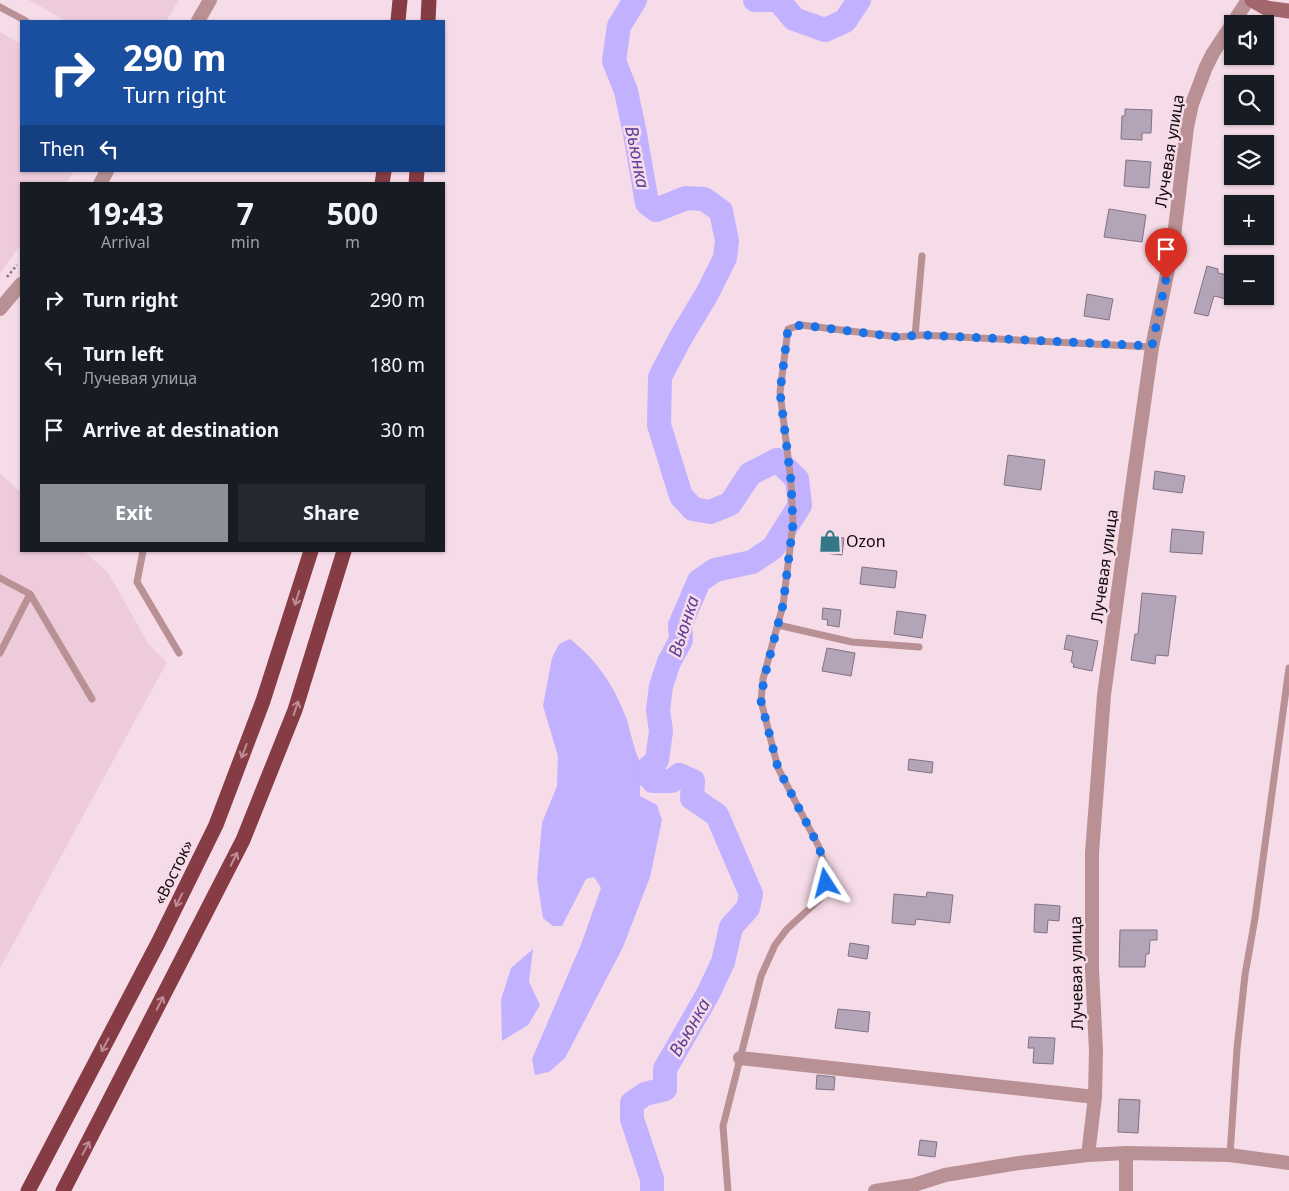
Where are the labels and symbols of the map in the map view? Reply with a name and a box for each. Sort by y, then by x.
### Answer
street label: Лучевая улица [1149,93,1189,209]
water label: Вьюнка [620,124,656,190]
pin [1145,228,1187,279]
street label: Лучевая улица [1085,508,1123,624]
shop icon: Ozon [817,528,843,554]
place label: Ozon [846,530,886,552]
one-way arrow [291,589,301,605]
water label: Вьюнка [662,592,704,660]
one-way arrow [291,701,301,717]
one-way arrow [239,743,248,759]
street label: «Восток» [148,836,198,908]
one-way arrow [229,851,239,866]
position arrow [799,856,851,908]
one-way arrow [174,892,183,907]
street label: Лучевая улица [1064,916,1088,1030]
water label: Вьюнка [663,994,715,1060]
one-way arrow [155,996,165,1011]
one-way arrow [100,1037,109,1052]
one-way arrow [81,1141,91,1156]

